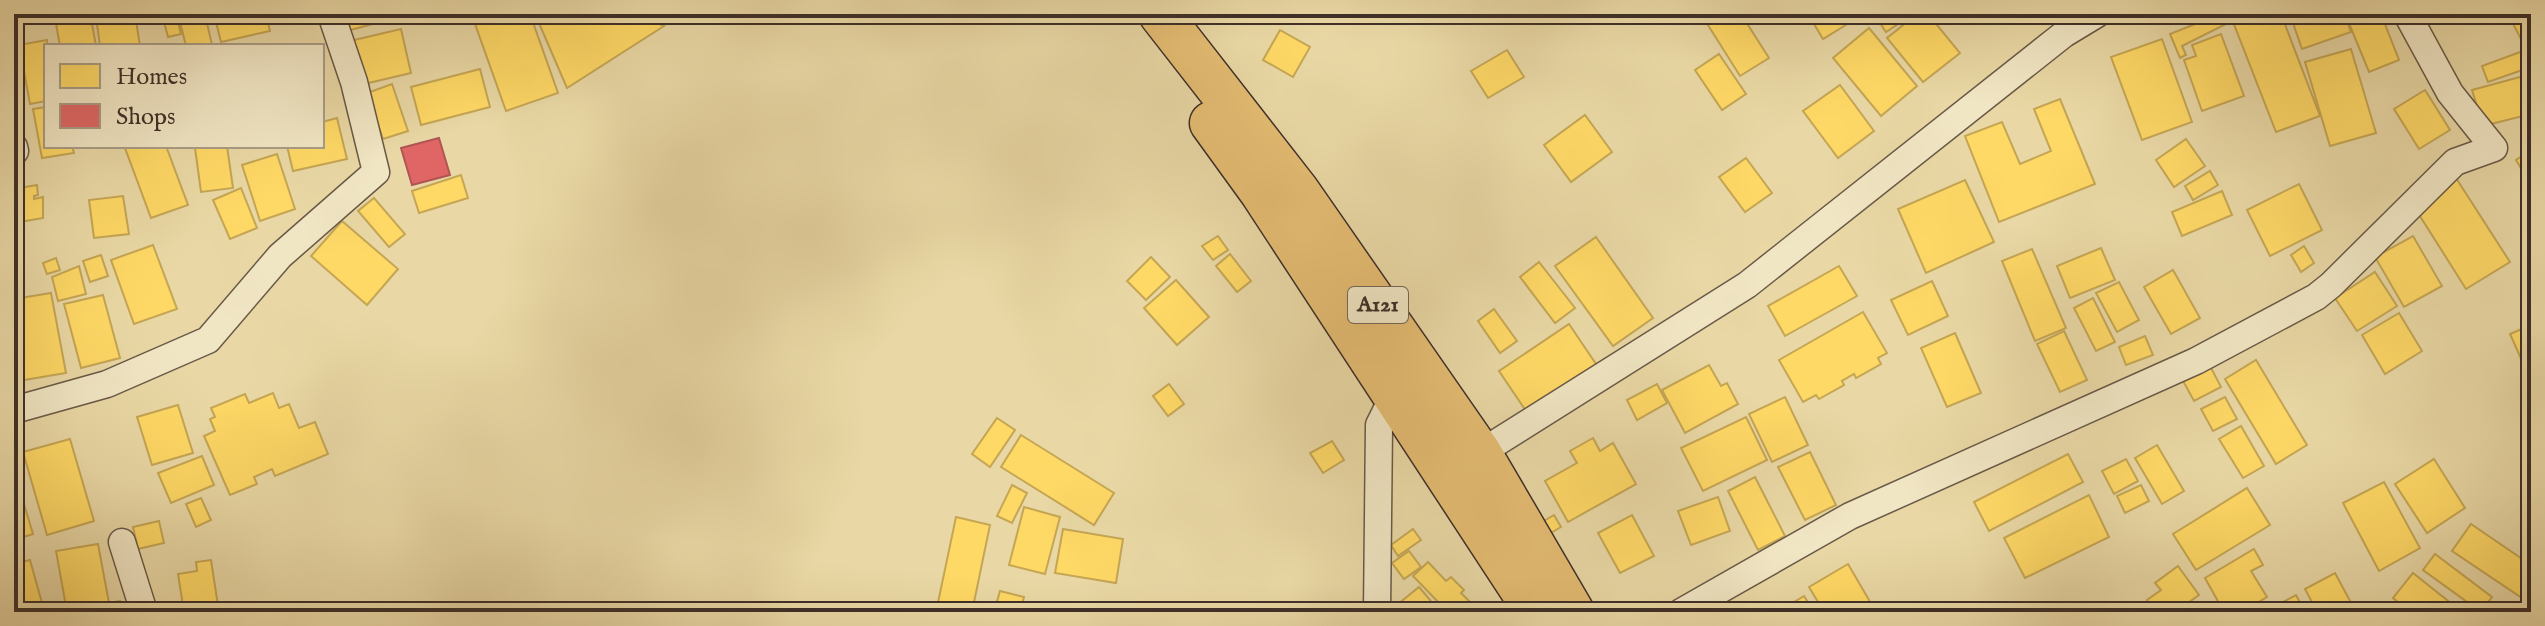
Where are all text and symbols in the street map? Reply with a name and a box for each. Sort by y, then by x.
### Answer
legend [44,44,324,148]
text: Homes [116,62,187,93]
text: Shops [116,102,175,133]
road number: A121 [1348,287,1408,323]

